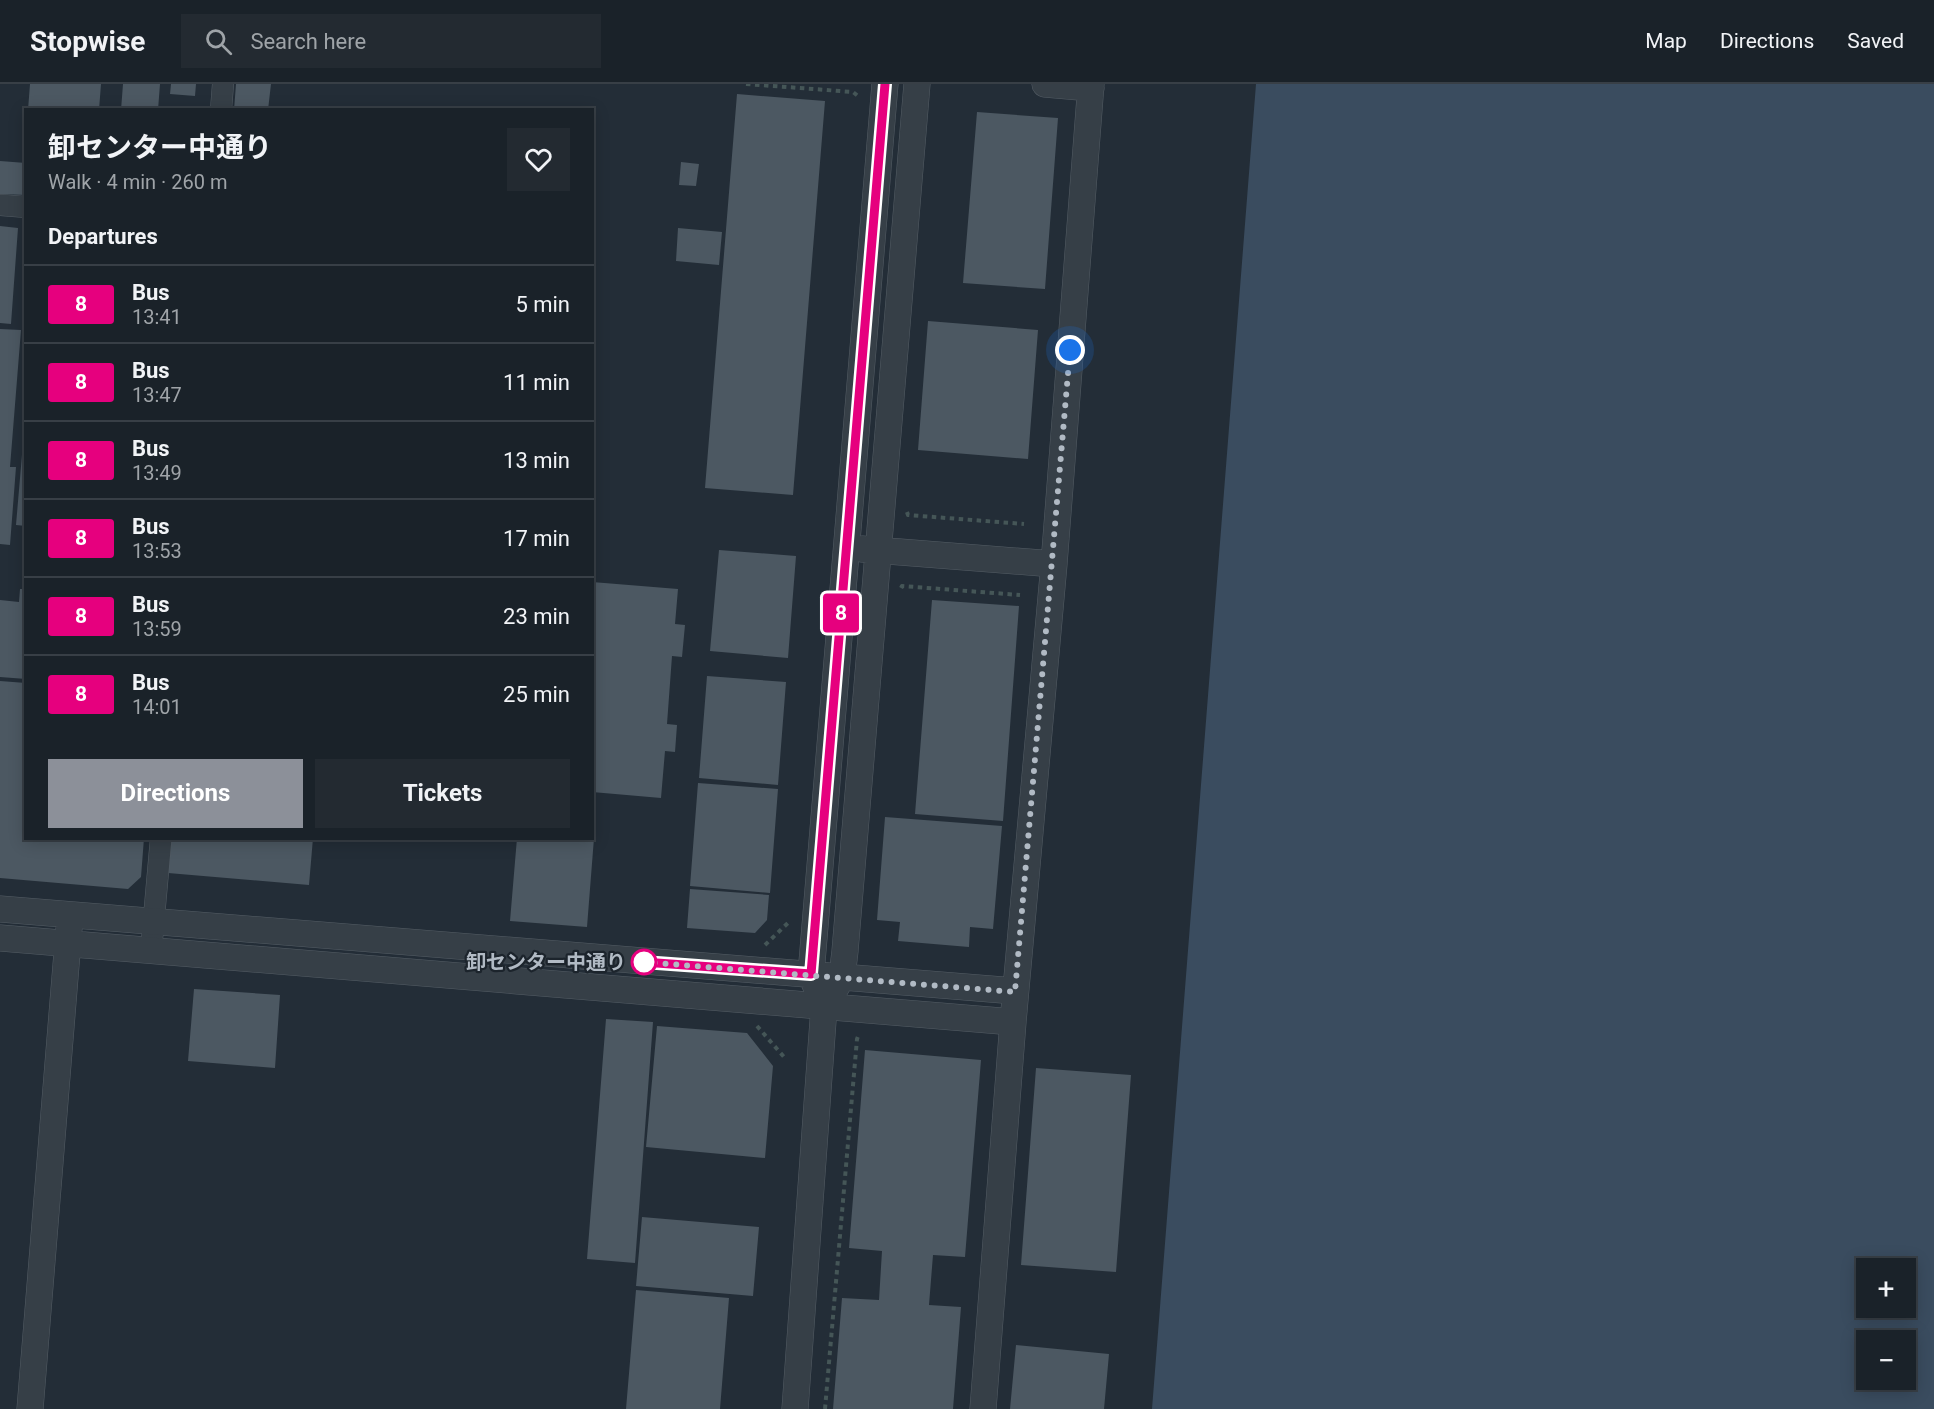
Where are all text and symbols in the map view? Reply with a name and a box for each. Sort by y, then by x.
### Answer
search box [181,14,601,68]
text: Stopwise [30,25,145,58]
icon: search [202,25,235,58]
text: Search here [250,29,366,54]
text: Map [1645,29,1687,53]
text: Directions [1720,29,1814,53]
text: Saved [1847,29,1904,53]
button: heart [507,128,570,191]
text: 卸センター中通り [48,131,272,164]
text: Walk · 4 min · 260 m [48,170,227,194]
text: Departures [48,224,158,249]
text: Bus [132,280,170,305]
text: 8 [75,292,87,316]
text: 5 min [515,292,570,317]
text: 13:41 [132,305,182,329]
your location [1055,335,1085,365]
text: Bus [132,358,170,383]
text: 8 [75,370,87,394]
text: 11 min [503,370,570,395]
text: 13:47 [132,383,182,407]
text: Bus [132,436,170,461]
text: 8 [75,448,87,472]
text: 13 min [503,448,570,473]
text: 13:49 [132,461,182,485]
text: Bus [132,514,170,539]
text: 8 [75,526,87,550]
text: 17 min [503,526,570,551]
text: 13:53 [132,539,182,563]
text: Bus [132,592,170,617]
line badge: 8 [822,594,860,632]
text: 8 [835,601,847,625]
text: 8 [75,604,87,628]
text: 23 min [503,604,570,629]
text: 13:59 [132,617,182,641]
text: Bus [132,670,170,695]
text: 8 [75,682,87,706]
text: 25 min [503,682,570,707]
text: 14:01 [132,695,182,719]
button: Directions [48,759,303,828]
button: Tickets [315,759,570,828]
marker: 卸センター中通り [631,949,657,975]
place label: 卸センター中通り [466,950,626,974]
map controls [1856,1258,1916,1390]
button: + [1856,1258,1916,1318]
button: − [1856,1330,1916,1390]

